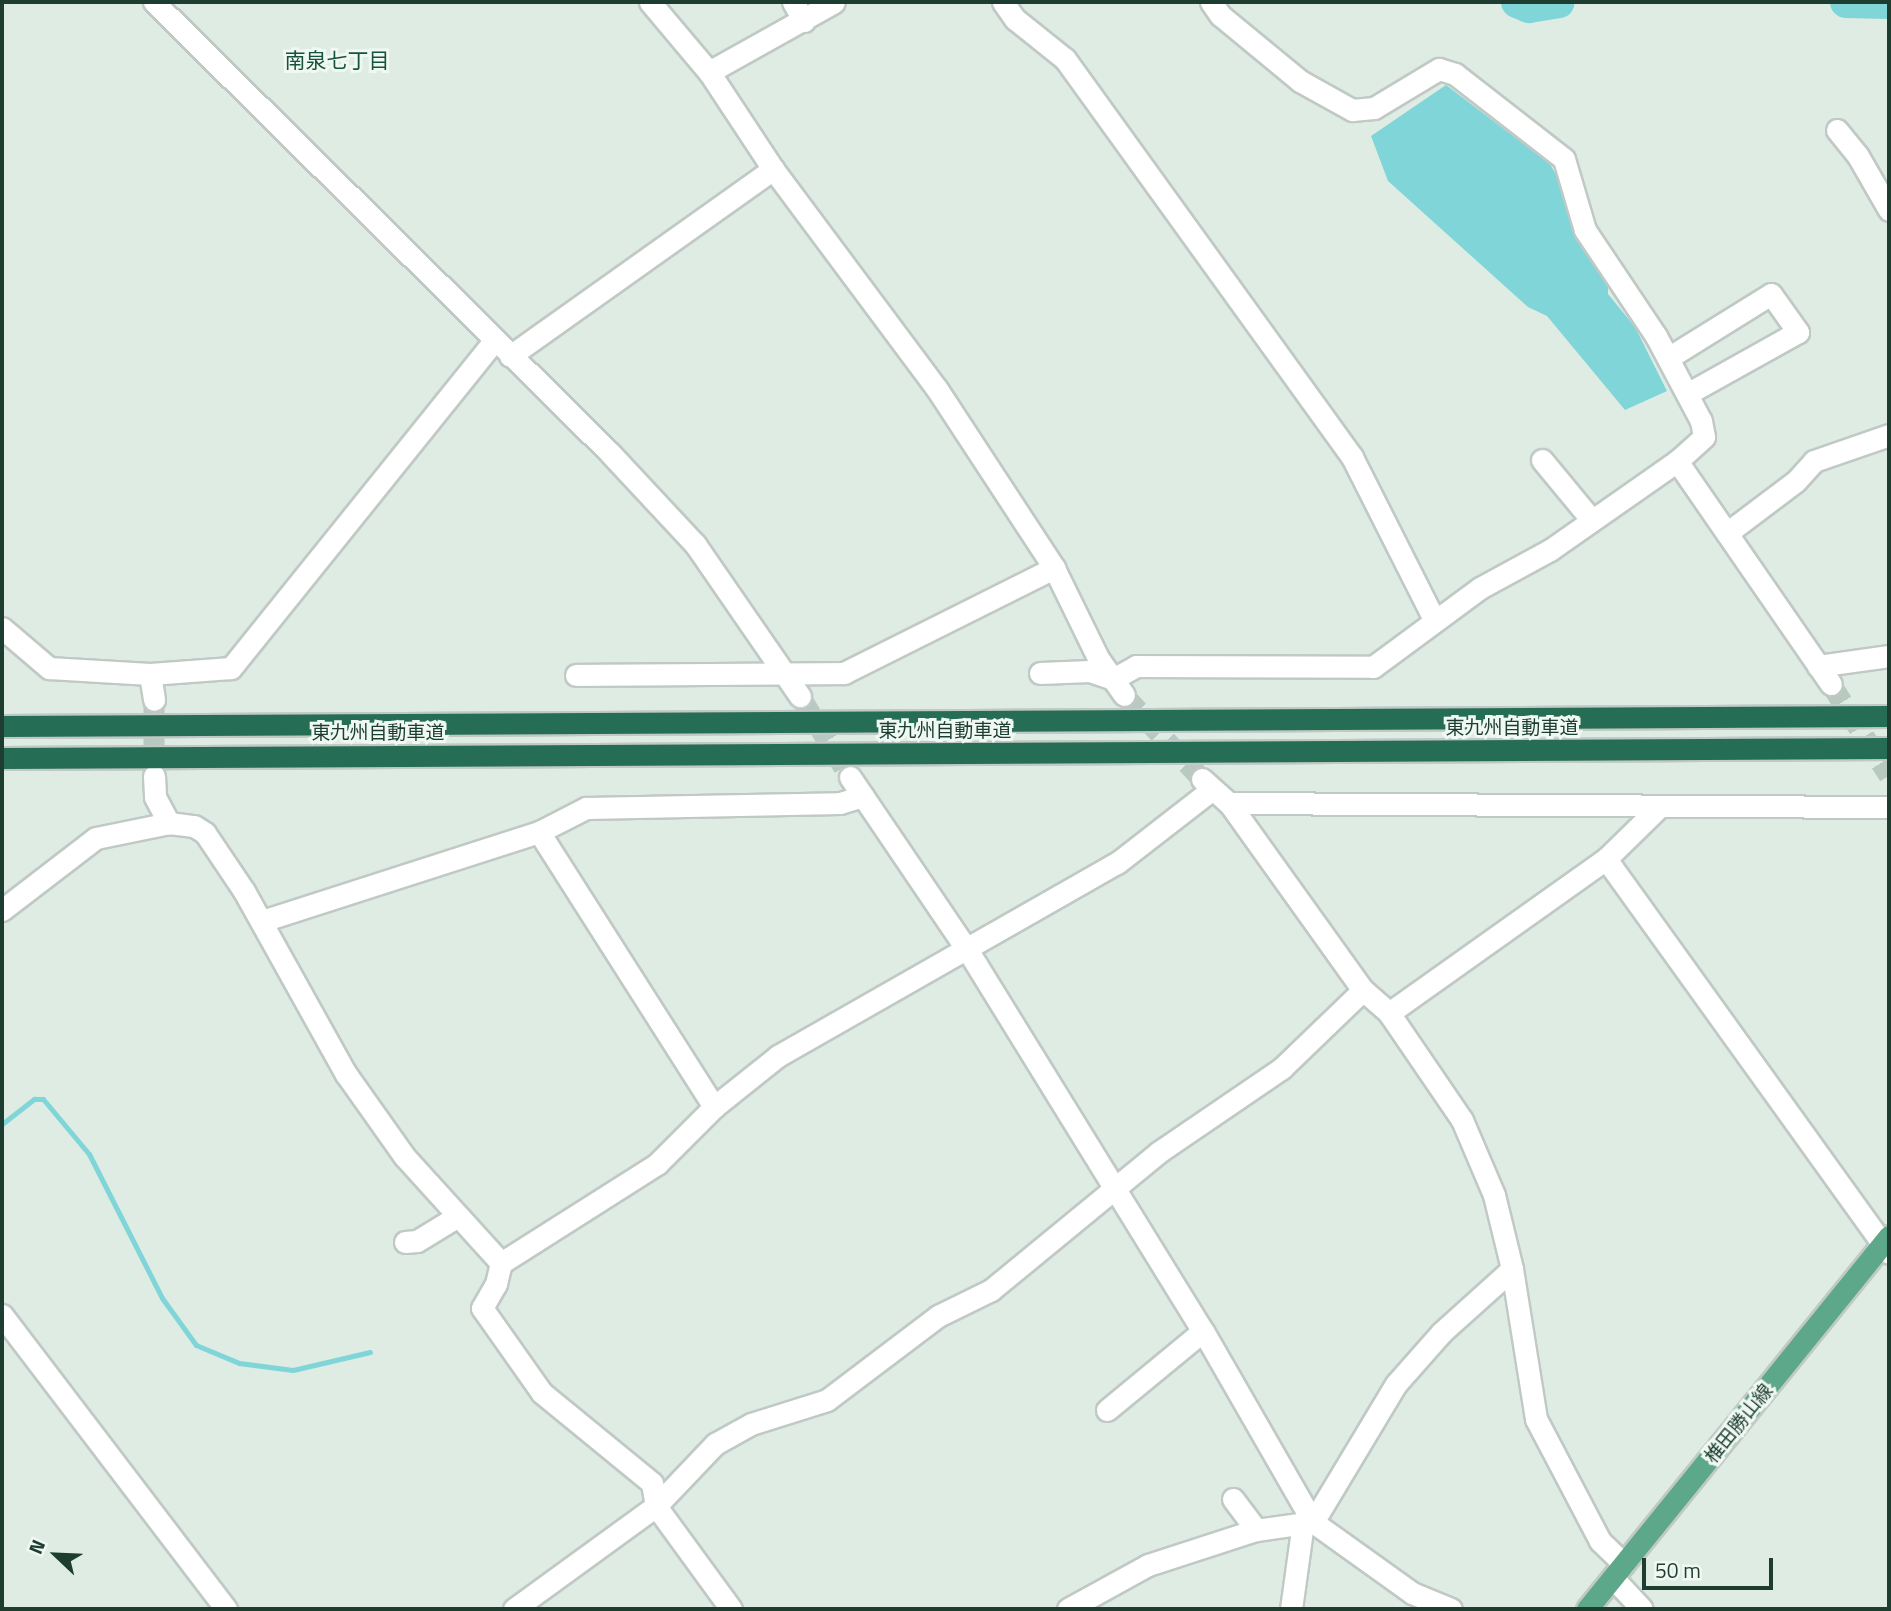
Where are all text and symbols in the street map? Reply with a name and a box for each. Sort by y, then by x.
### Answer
district label: 南泉七丁目 [285,47,389,73]
street label: 東九州自動車道 [1446,716,1578,738]
street label: 東九州自動車道 [879,719,1011,741]
street label: 東九州自動車道 [312,721,444,743]
street label: 椎田勝山線 [1699,1379,1777,1467]
north arrow [21,1520,91,1590]
text: N [20,1535,52,1558]
scale bar [1646,1544,1777,1588]
text: 50 m [1655,1554,1701,1586]

